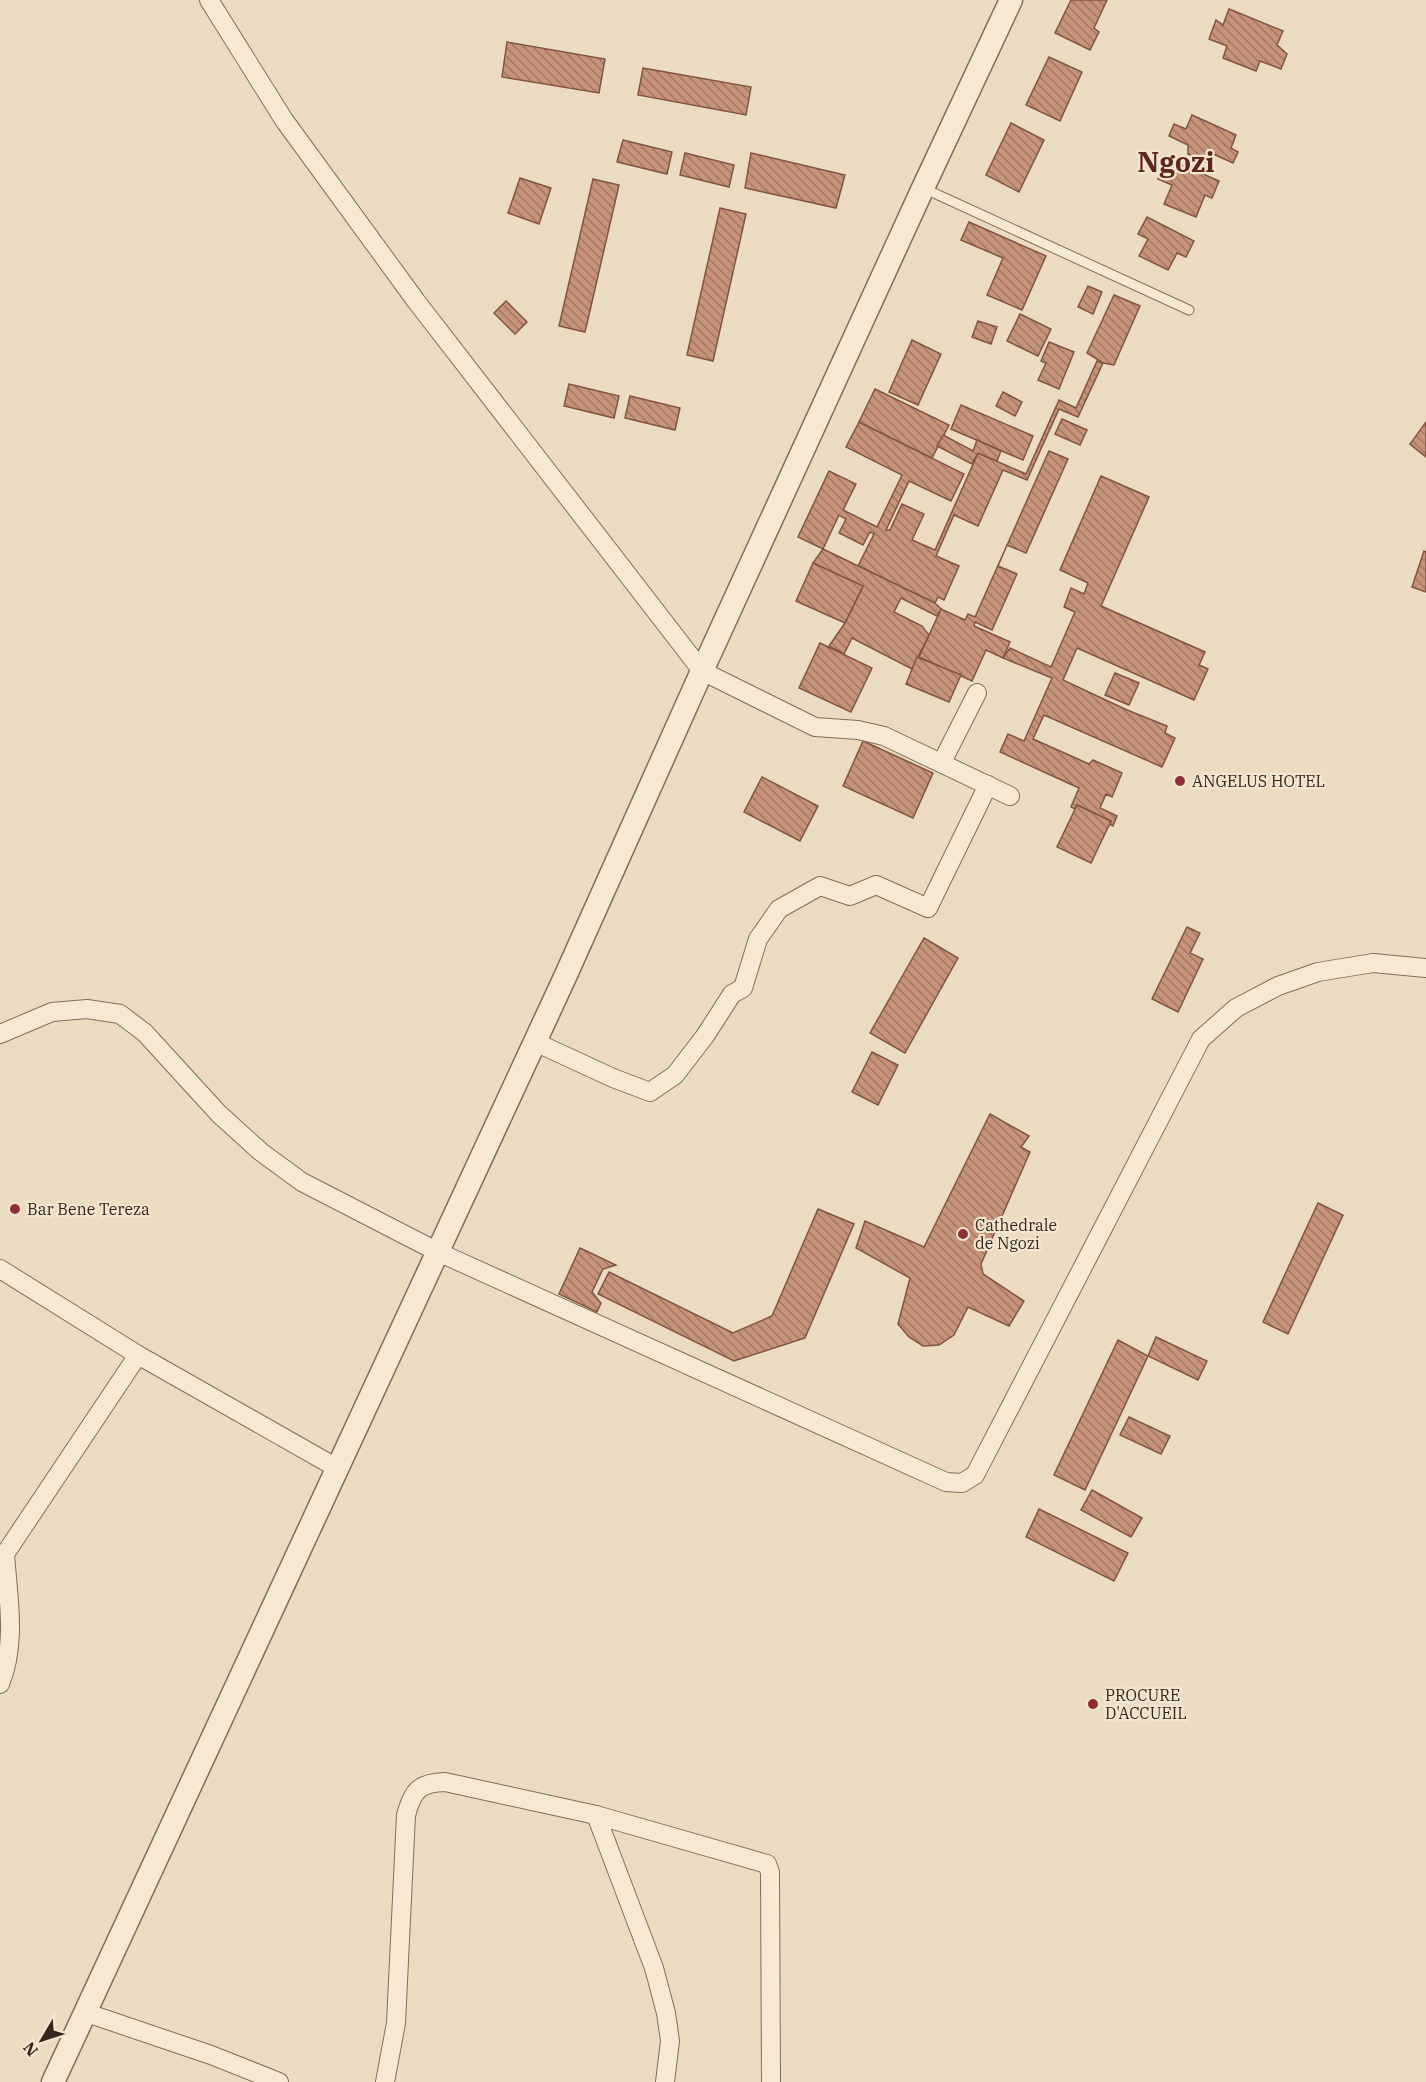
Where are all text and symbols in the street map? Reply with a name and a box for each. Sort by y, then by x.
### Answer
district label: Ngozi [1137,143,1215,180]
place label: ANGELUS HOTEL [1192,771,1325,791]
marker: ANGELUS HOTEL [1173,774,1187,788]
place label: Bar Bene Tereza [27,1199,150,1219]
marker: Bar Bene Tereza [8,1202,22,1216]
place label: Cathedrale de Ngozi [975,1215,1057,1253]
marker: Cathedrale de Ngozi [956,1227,970,1241]
place label: PROCURE D'ACCUEIL [1105,1685,1187,1723]
marker: PROCURE D'ACCUEIL [1086,1697,1100,1711]
north arrow [12,2010,72,2070]
text: N [19,2038,42,2061]

